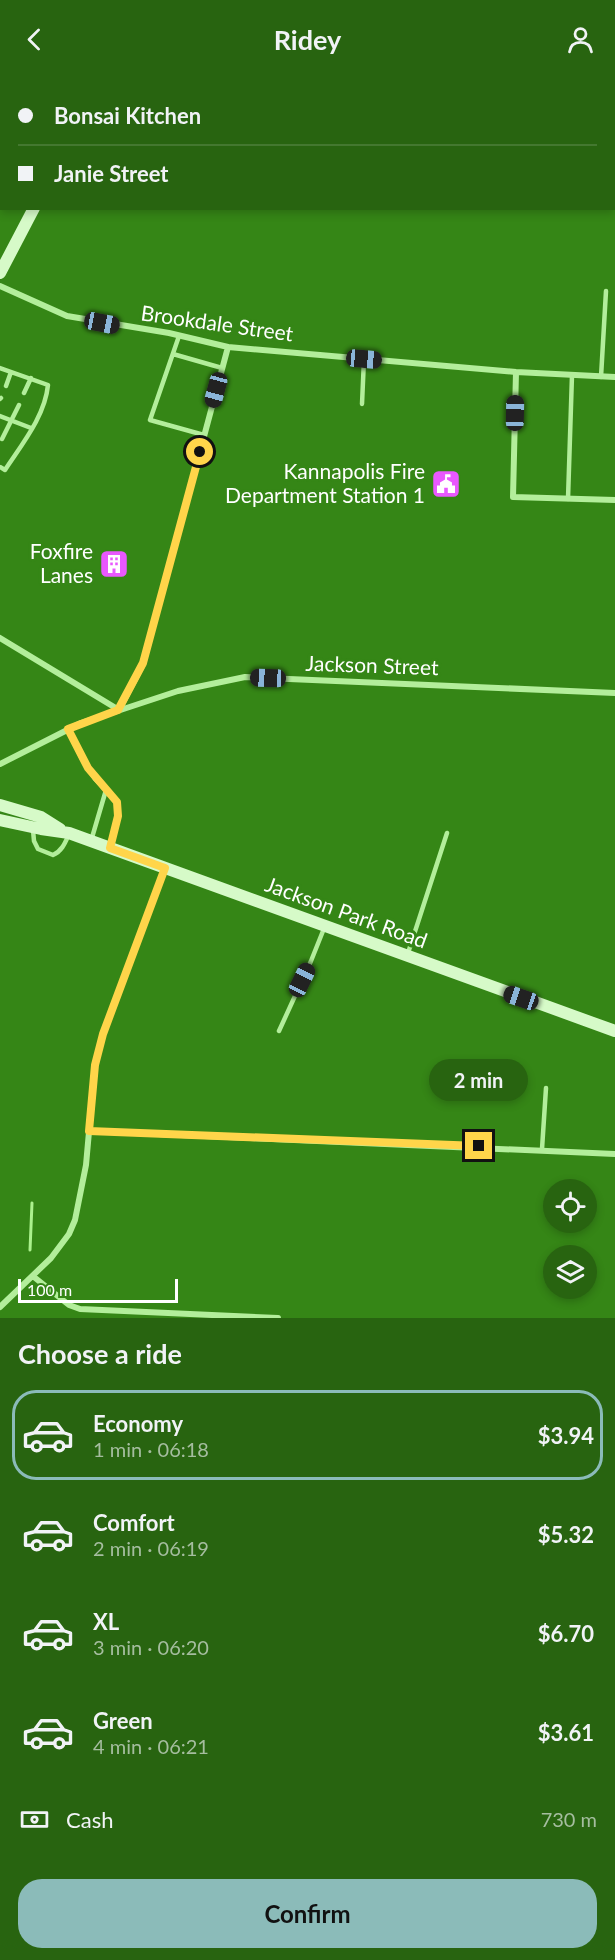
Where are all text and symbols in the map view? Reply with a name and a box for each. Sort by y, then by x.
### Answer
icon: back [18,23,51,56]
text: Ridey [274,23,341,56]
icon: person [564,23,597,56]
text: Bonsai Kitchen [54,102,201,129]
text: Janie Street [54,160,169,187]
street label: Brookdale Street [140,299,295,346]
car [83,311,121,335]
car [345,348,383,370]
car [203,370,229,410]
car [506,395,524,431]
route start [186,438,213,465]
place label: Kannapolis Fire Department Station 1 [225,458,425,507]
public building icon: Kannapolis Fire Department Station 1 [430,468,462,500]
place label: Foxfire Lanes [30,538,93,587]
building icon: Foxfire Lanes [98,548,130,580]
street label: Jackson Street [305,650,439,679]
car [250,668,286,688]
street label: Jackson Park Road [262,871,431,953]
car [286,960,318,1000]
car [501,984,541,1012]
callout: 2 min [430,1059,528,1101]
text: 2 min [454,1068,503,1092]
route end [465,1132,492,1159]
map controls [543,1179,597,1299]
button: locate [543,1179,597,1233]
button: layers [543,1245,597,1299]
scale bar [18,1276,178,1304]
text: 100 m [27,1280,72,1299]
text: Choose a ride [18,1337,182,1370]
icon: car [21,1408,75,1462]
text: Economy [93,1410,183,1437]
text: $3.94 [538,1422,594,1449]
text: 1 min · 06:18 [93,1437,209,1461]
icon: car [21,1507,75,1561]
text: Comfort [93,1509,175,1536]
text: $5.32 [538,1521,594,1548]
text: 2 min · 06:19 [93,1536,209,1560]
icon: car [21,1606,75,1660]
text: XL [93,1608,119,1635]
text: $6.70 [538,1620,594,1647]
text: 3 min · 06:20 [93,1635,209,1659]
icon: car [21,1705,75,1759]
text: Green [93,1707,153,1734]
text: $3.61 [538,1719,594,1746]
text: 4 min · 06:21 [93,1734,209,1758]
icon: cash [18,1803,51,1836]
text: Cash [66,1806,113,1833]
text: 730 m [541,1807,597,1831]
button: Confirm [18,1879,597,1948]

